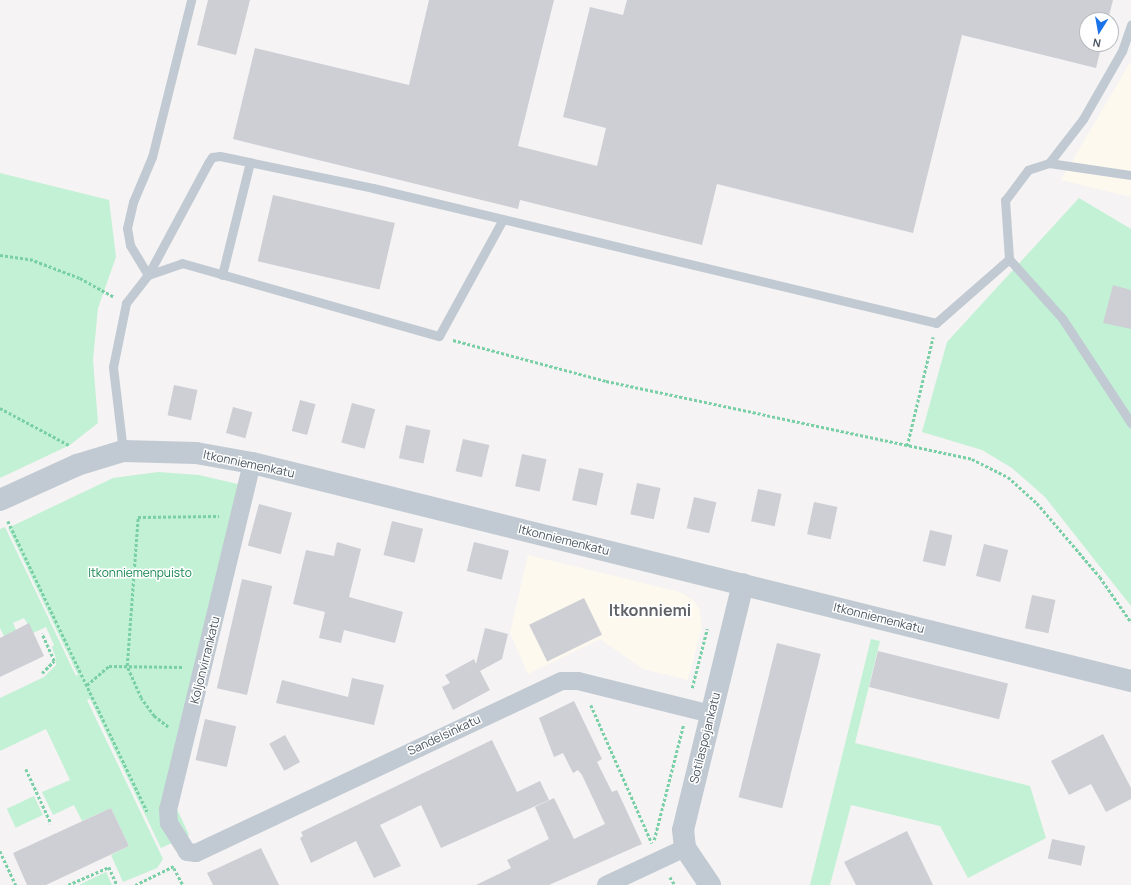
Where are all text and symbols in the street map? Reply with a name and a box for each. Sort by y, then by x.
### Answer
north arrow [1079,12,1119,52]
text: N [1091,35,1102,51]
street label: Itkonniemenkatu [202,447,296,481]
street label: Itkonniemenkatu [517,522,611,558]
park label: Itkonniemenpuisto [88,566,192,580]
district label: Itkonniemi [609,600,691,620]
street label: Itkonniemenkatu [832,600,926,636]
street label: Koljonvirrankatu [187,615,223,705]
street label: Sotilaspojankatu [687,691,723,785]
street label: Sandelsinkatu [405,712,483,758]

